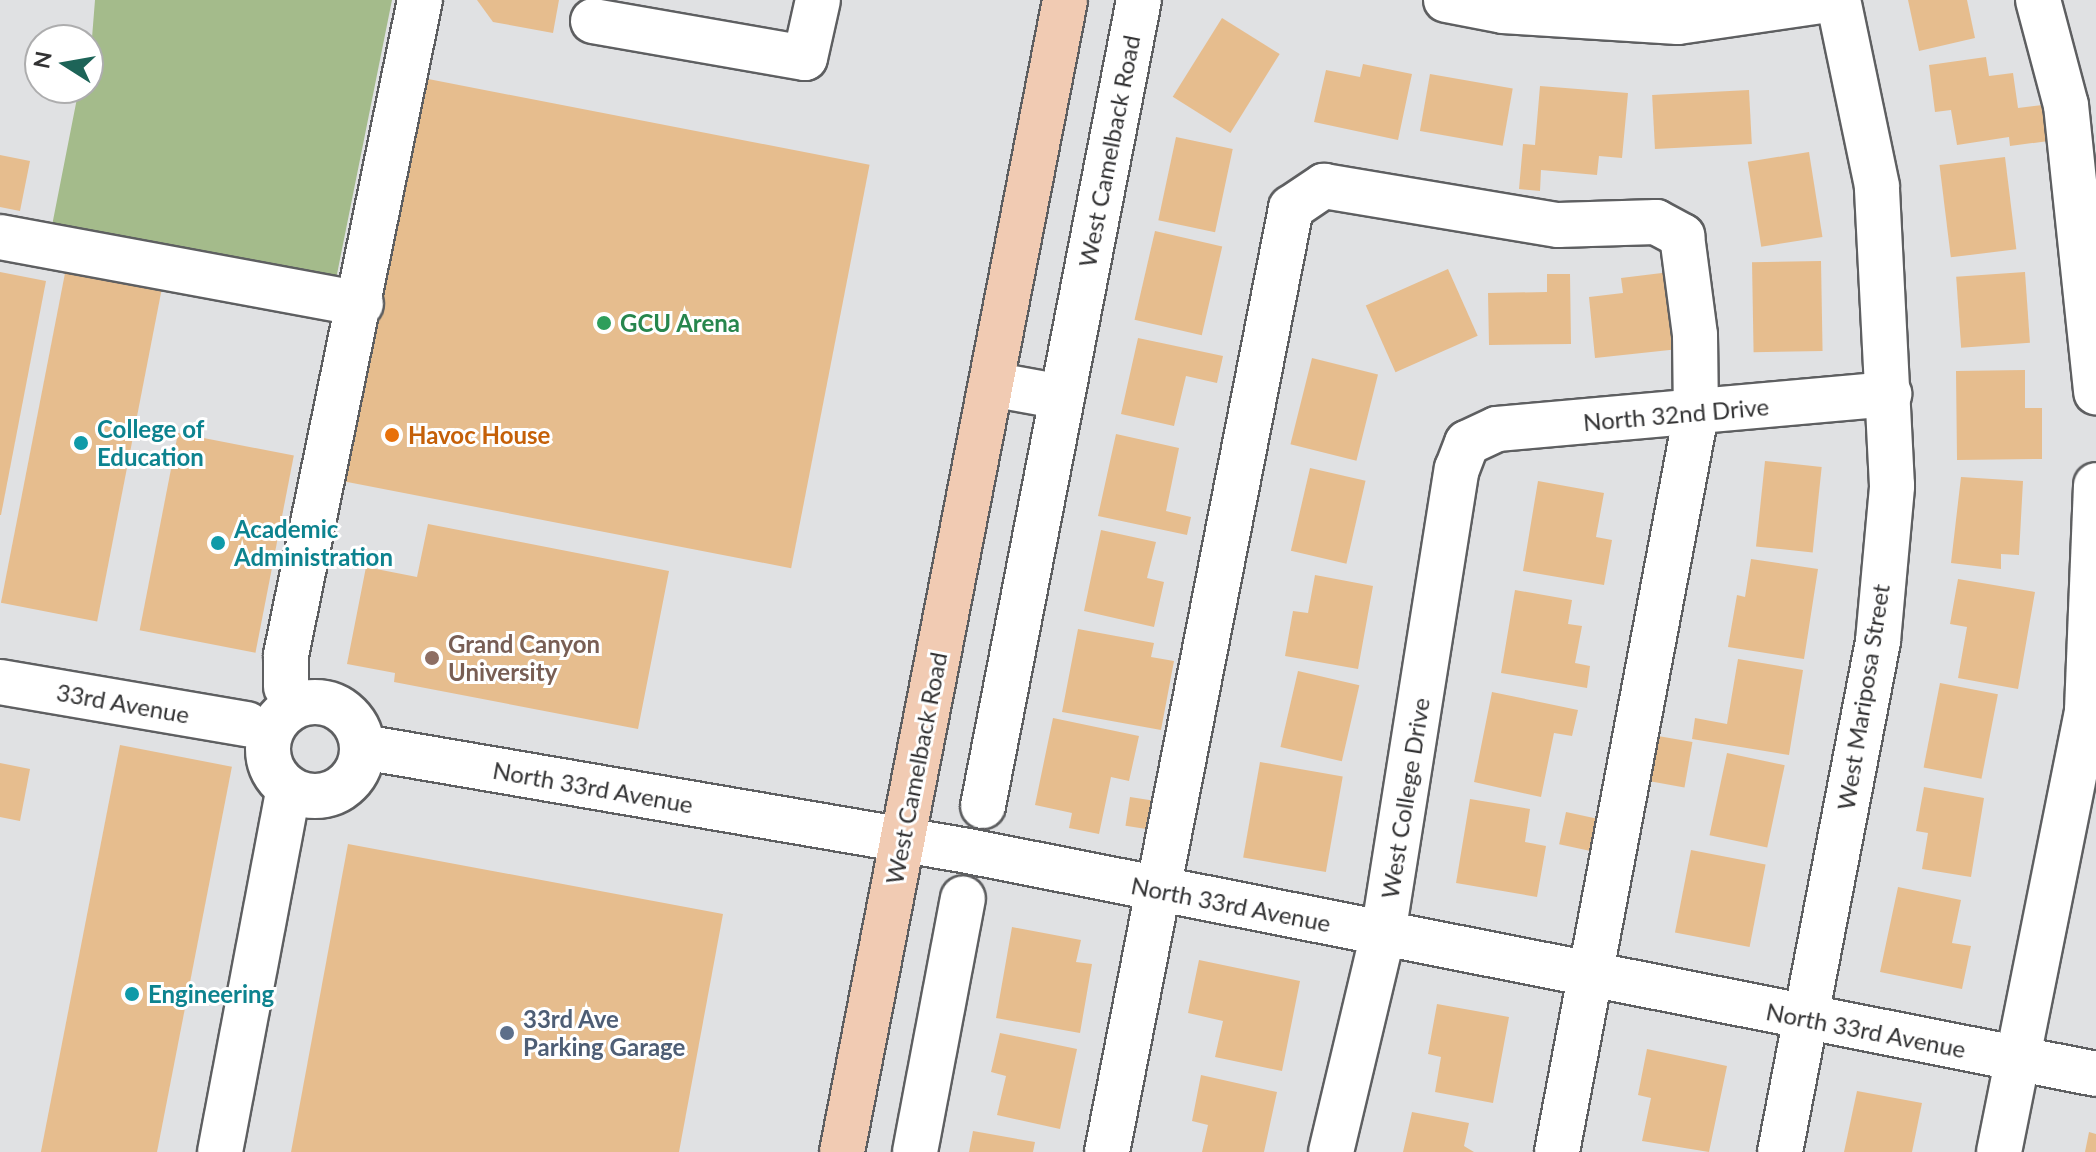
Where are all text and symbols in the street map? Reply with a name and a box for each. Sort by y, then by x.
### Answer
north arrow [24,24,104,104]
street label: West Camelback Road [1072,33,1146,269]
text: N [27,49,57,71]
place label: GCU Arena [620,309,741,337]
marker: GCU Arena [595,314,613,332]
street label: North 32nd Drive [1582,392,1770,436]
place label: College of Education [97,415,204,471]
place label: Havoc House [408,421,550,449]
marker: Havoc House [383,426,401,444]
marker: College of Education [72,434,90,452]
place label: Academic Administration [234,515,393,571]
marker: Academic Administration [209,534,227,552]
street label: West Mariposa Street [1831,582,1895,812]
place label: Grand Canyon University [448,630,600,686]
marker: Grand Canyon University [423,649,441,667]
street label: West Camelback Road [879,650,953,886]
street label: 33rd Avenue [54,677,192,729]
street label: West College Drive [1375,695,1435,901]
street label: North 33rd Avenue [490,755,696,819]
street label: North 33rd Avenue [1128,870,1334,938]
place label: Engineering [148,980,274,1008]
marker: Engineering [123,985,141,1003]
street label: North 33rd Avenue [1763,996,1969,1064]
place label: 33rd Ave Parking Garage [523,1005,685,1061]
marker: 33rd Ave Parking Garage [498,1024,516,1042]

